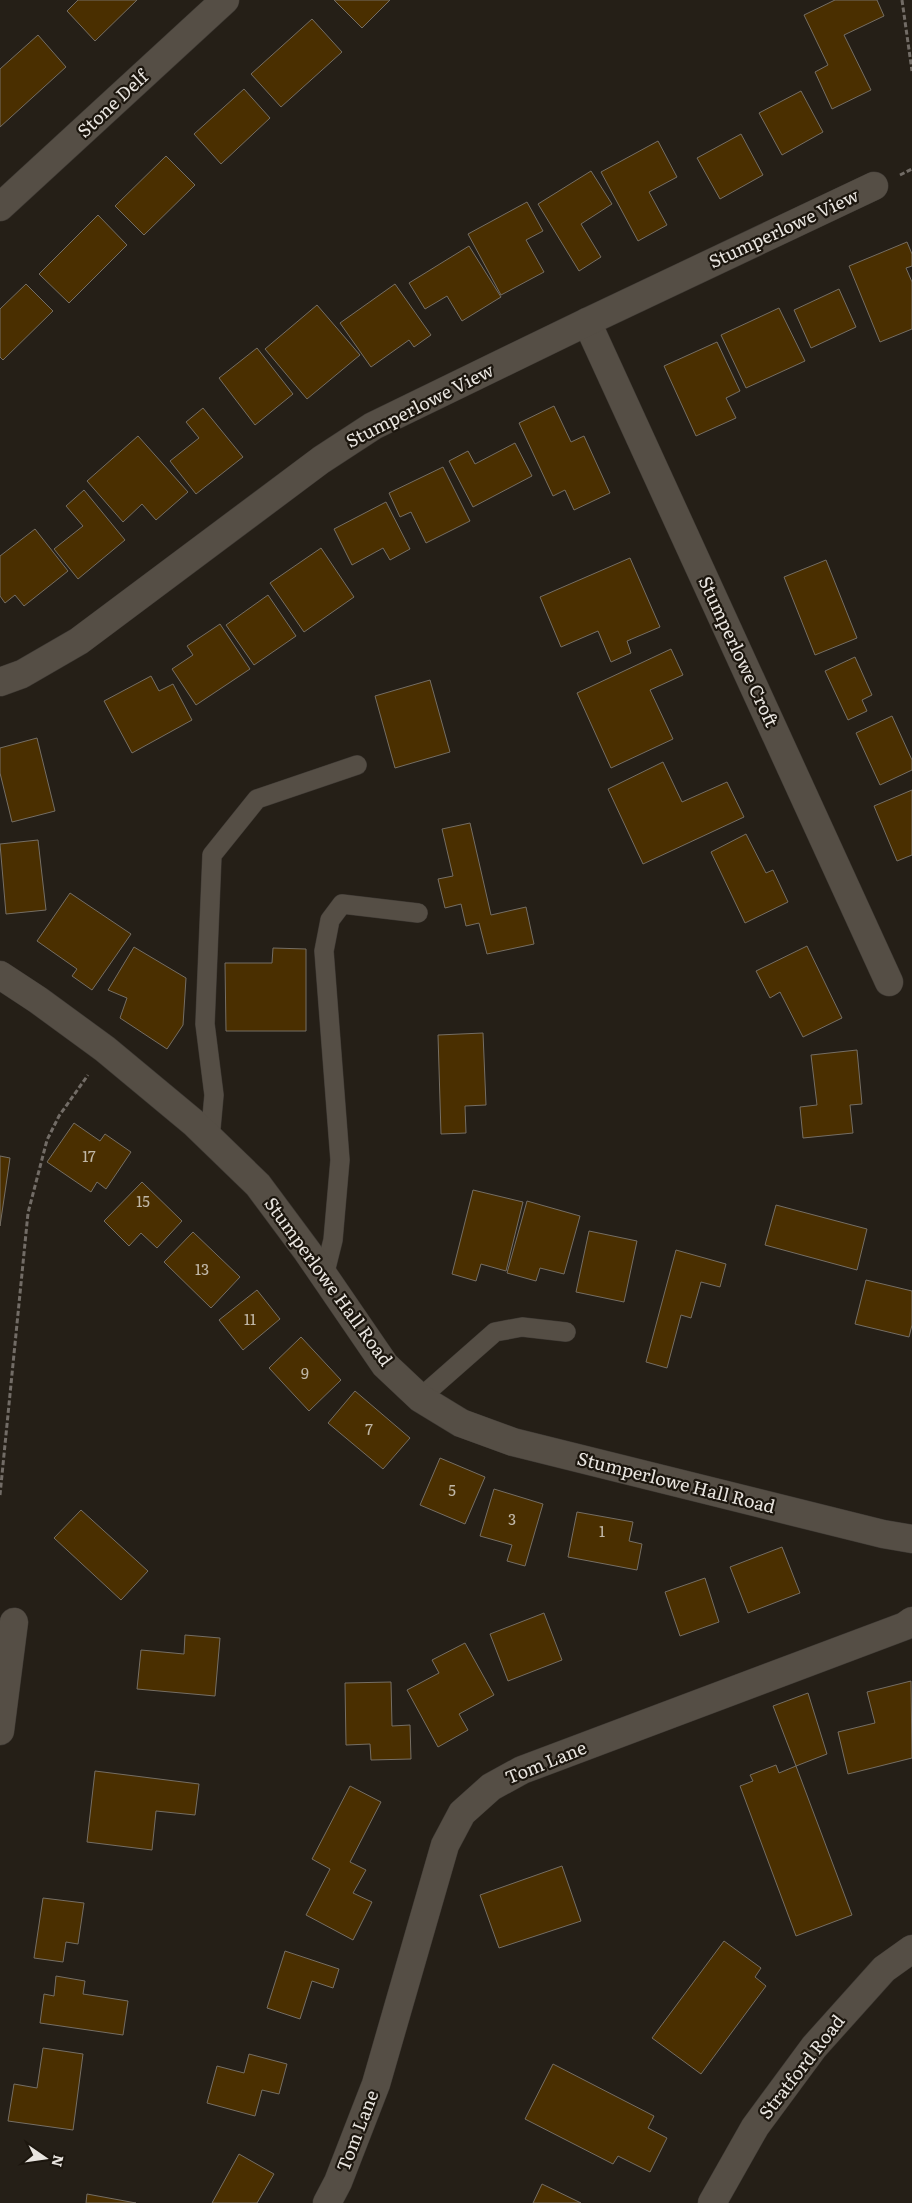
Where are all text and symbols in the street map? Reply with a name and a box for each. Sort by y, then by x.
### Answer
street label: Stone Delf [70,61,155,143]
street label: Stumperlowe View [704,181,863,274]
street label: Stumperlowe View [341,355,498,454]
street label: Stumperlowe Croft [692,571,787,732]
house number: 17 [82,1144,96,1167]
house number: 15 [136,1189,150,1212]
street label: Stumperlowe Hall Road [259,1191,400,1371]
house number: 13 [195,1257,209,1280]
house number: 11 [244,1307,256,1330]
house number: 9 [301,1361,309,1384]
house number: 7 [365,1417,373,1440]
street label: Stumperlowe Hall Road [574,1444,778,1519]
house number: 5 [448,1478,456,1501]
house number: 3 [508,1507,516,1530]
house number: 1 [599,1519,605,1542]
street label: Tom Lane [501,1733,590,1790]
street label: Stratford Road [751,2008,850,2124]
street label: Tom Lane [329,2086,385,2175]
north arrow [20,2133,70,2183]
text: N [48,2153,70,2169]

